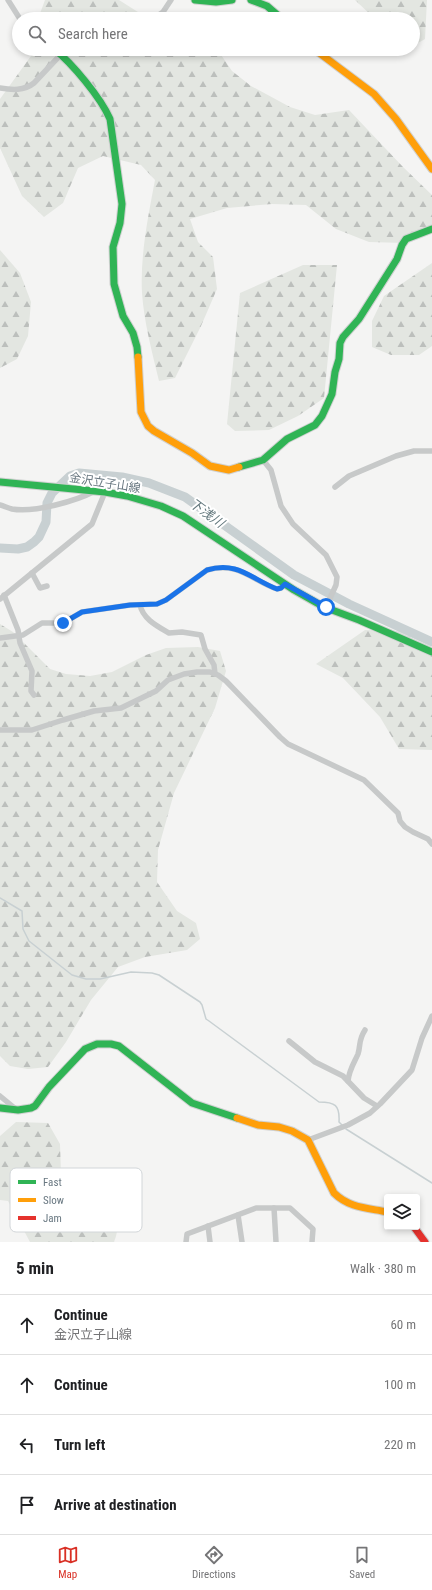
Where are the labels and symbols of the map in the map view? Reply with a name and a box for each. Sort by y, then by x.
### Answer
street label: 金沢立子山線 [68,470,142,496]
water label: 下浅川 [187,495,229,532]
route start [317,598,335,616]
route end [54,614,72,632]
legend [10,1168,142,1232]
text: Fast [43,1176,62,1189]
text: Slow [43,1194,64,1207]
text: Jam [43,1212,62,1225]

